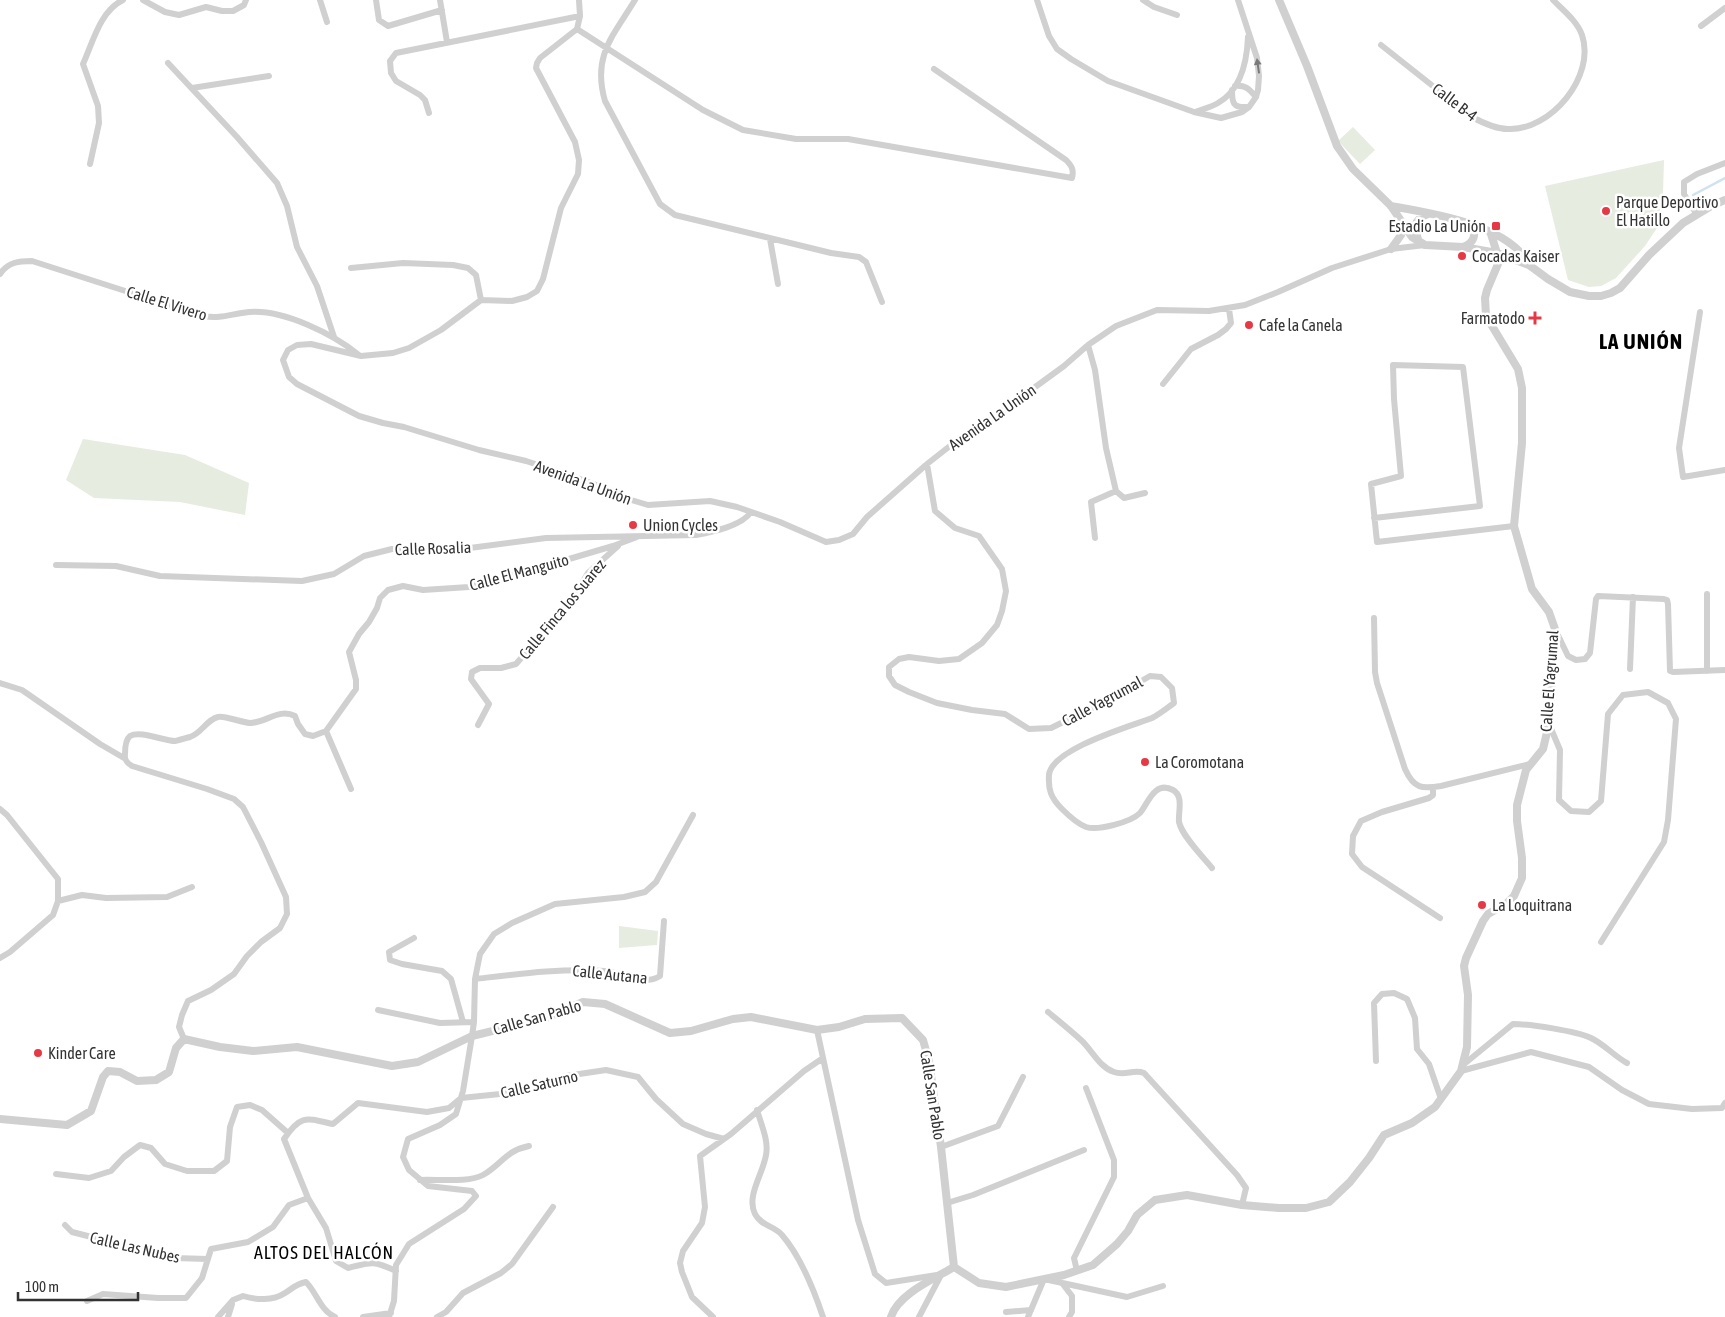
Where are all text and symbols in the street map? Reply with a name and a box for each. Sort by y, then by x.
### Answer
one-way arrow [1253,58,1261,74]
street label: Calle B-4 [1429,79,1481,125]
place label: Parque Deportivo El Hatillo [1616,193,1719,229]
marker: Parque Deportivo El Hatillo [1600,205,1612,217]
place label: Estadio La Unión [1389,217,1486,235]
marker: Estadio La Unión [1490,220,1502,232]
place label: Cocadas Kaiser [1472,247,1559,265]
marker: Cocadas Kaiser [1456,250,1468,262]
street label: Calle El Vivero [125,282,209,324]
place label: Farmatodo [1461,309,1525,327]
marker: Farmatodo [1529,312,1541,324]
place label: Cafe la Canela [1259,316,1343,334]
marker: Cafe la Canela [1243,319,1255,331]
district label: LA UNIÓN [1599,329,1683,353]
street label: Avenida La Unión [945,380,1039,454]
street label: Avenida La Unión [532,456,634,508]
place label: Union Cycles [643,516,718,535]
marker: Union Cycles [627,519,639,531]
street label: Calle Rosalia [395,538,471,558]
street label: Calle El Manguito [467,550,571,595]
street label: Calle Finca los Suarez [515,555,609,663]
street label: Calle El Yagrumal [1536,629,1563,732]
street label: Calle Yagrumal [1059,672,1146,731]
place label: La Coromotana [1155,753,1244,771]
marker: La Coromotana [1139,756,1151,768]
place label: La Loquitrana [1492,896,1572,915]
marker: La Loquitrana [1476,899,1488,911]
street label: Calle Autana [572,961,648,987]
street label: Calle San Pablo [491,996,583,1038]
place label: Kinder Care [48,1044,116,1062]
marker: Kinder Care [32,1047,44,1059]
street label: Calle San Pablo [917,1049,949,1141]
street label: Calle Saturno [499,1066,579,1102]
street label: Calle Las Nubes [88,1228,182,1266]
district label: ALTOS DEL HALCÓN [254,1242,394,1263]
scale bar [18,1270,138,1302]
text: 100 m [25,1278,59,1295]

